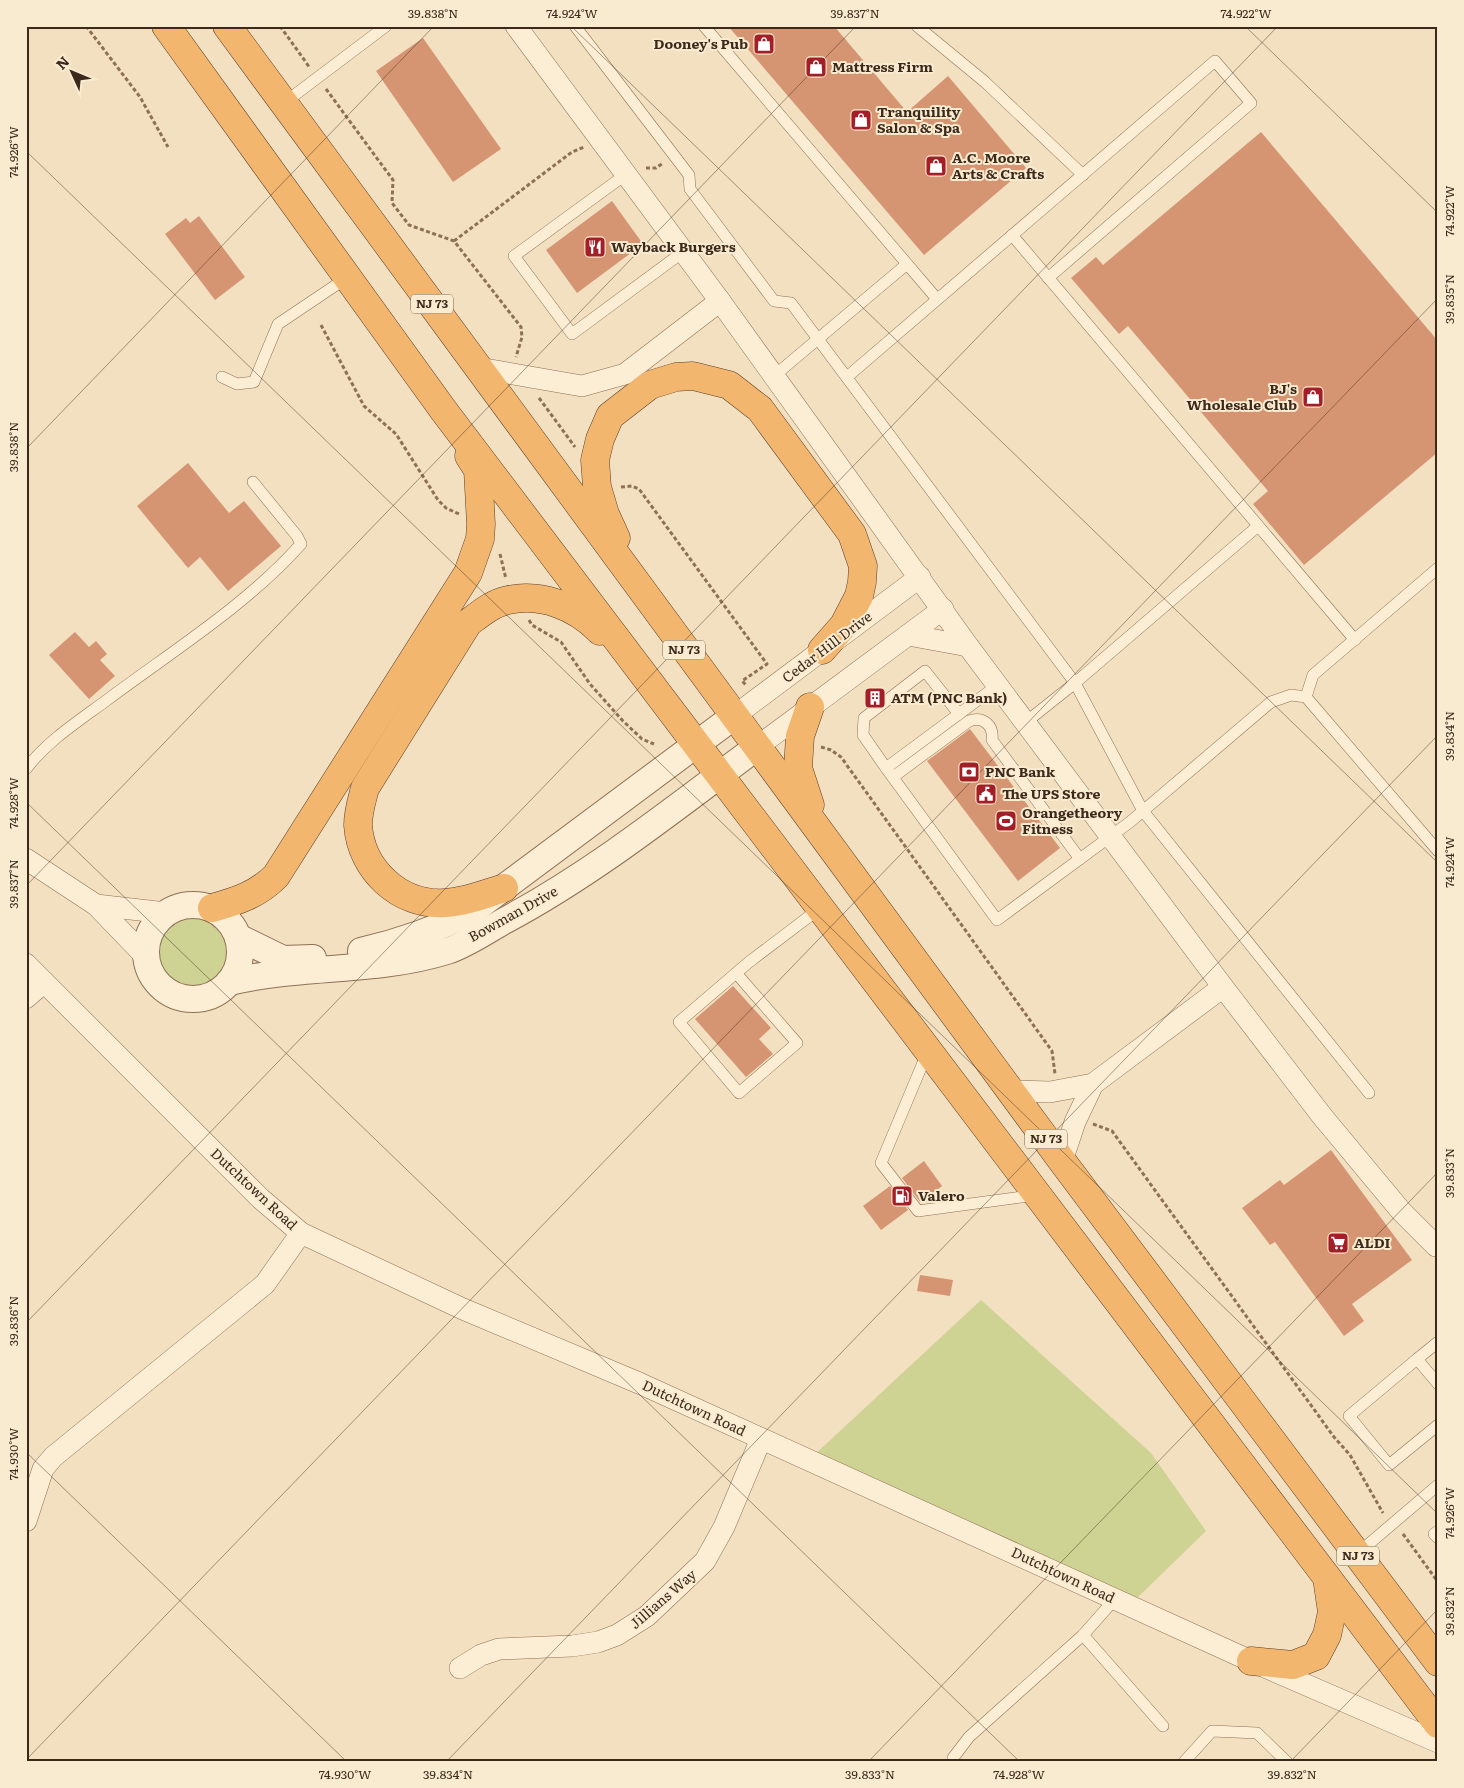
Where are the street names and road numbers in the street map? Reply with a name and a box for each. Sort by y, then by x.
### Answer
road number: NJ 73 [411,294,453,314]
street label: Cedar Hill Drive [777,606,875,687]
road number: NJ 73 [663,640,705,660]
street label: Bowman Drive [464,880,561,946]
road number: NJ 73 [1025,1130,1067,1148]
street label: Dutchtown Road [207,1143,303,1234]
street label: Dutchtown Road [639,1374,750,1440]
street label: Dutchtown Road [1008,1541,1119,1607]
road number: NJ 73 [1337,1546,1379,1565]
street label: Jillians Way [625,1563,701,1633]

